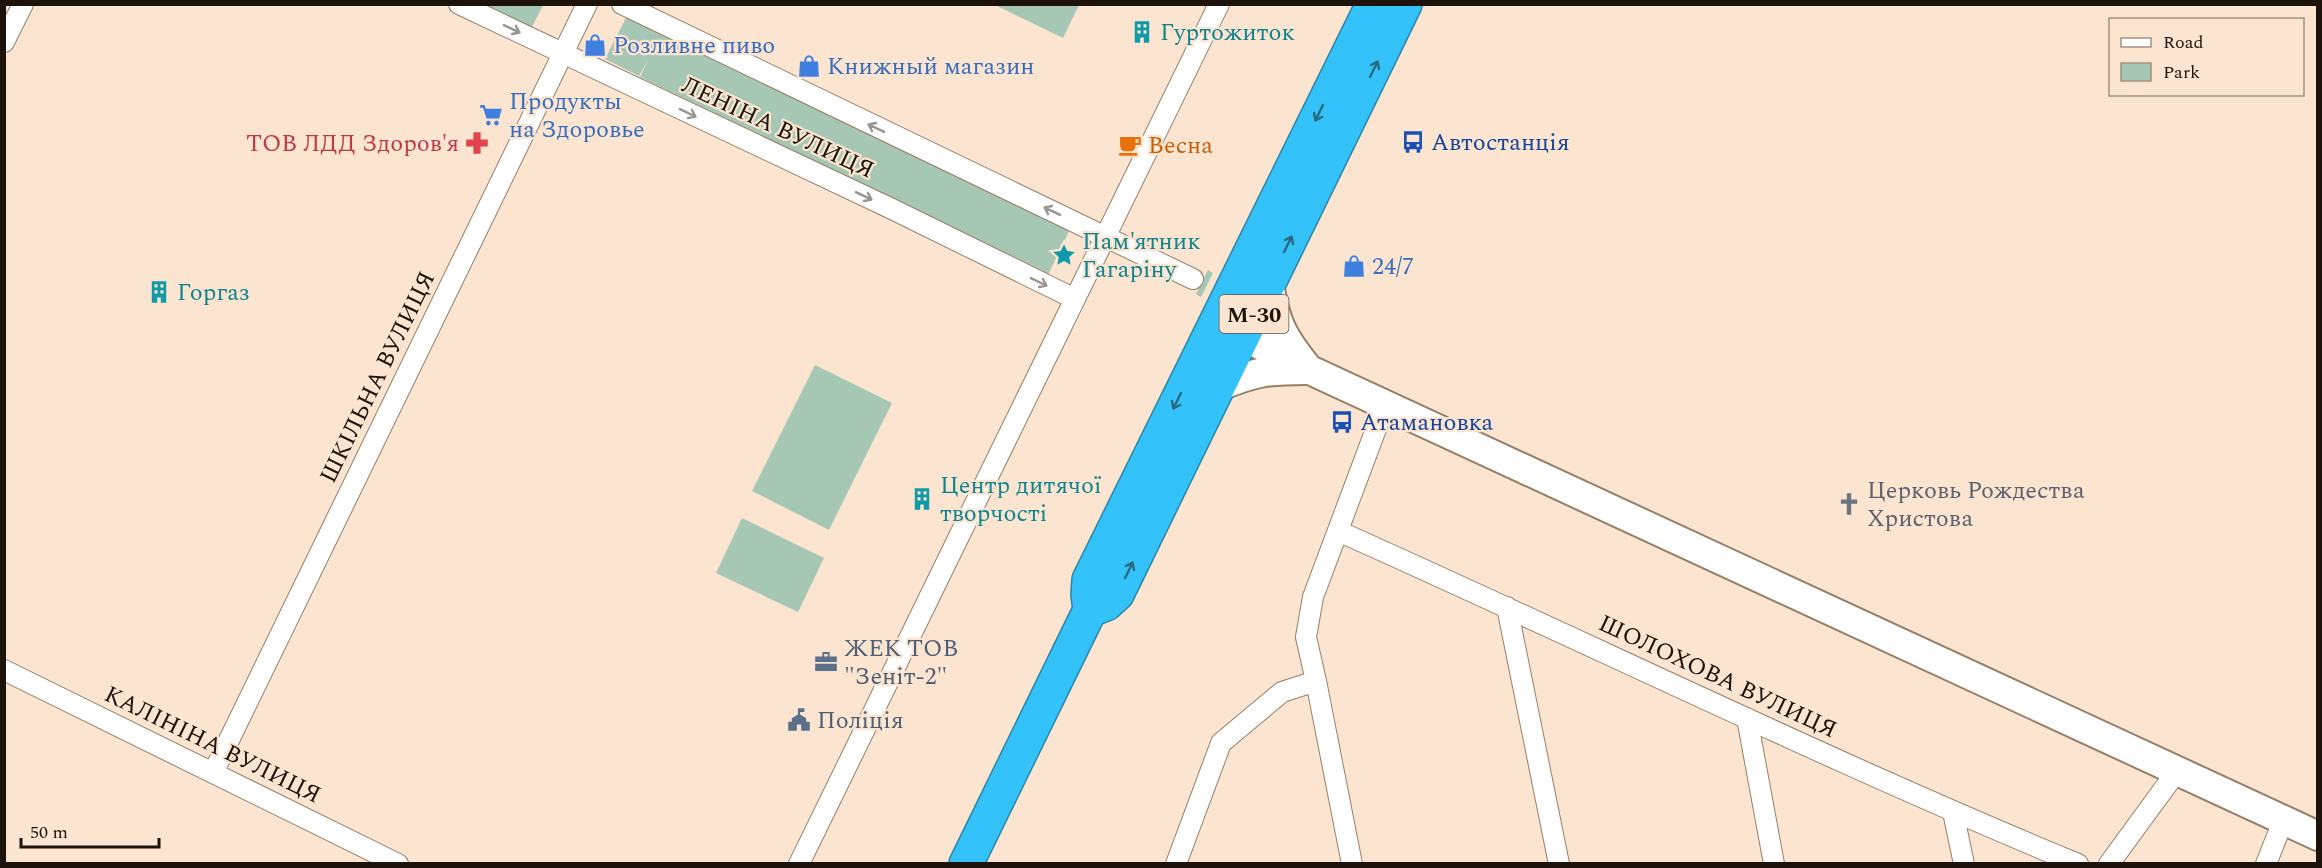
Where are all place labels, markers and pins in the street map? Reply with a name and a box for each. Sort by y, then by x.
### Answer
place label: Гуртожиток [1160,15,1295,51]
building icon: Гуртожиток [1129,19,1155,45]
place label: Розливне пиво [613,28,775,64]
shop icon: Розливне пиво [582,32,608,58]
place label: Книжный магазин [827,49,1035,85]
shop icon: Книжный магазин [796,53,822,79]
place label: Продукты на Здоровье [509,84,645,148]
supermarket icon: Продукты на Здоровье [478,102,504,128]
place label: Автостанція [1431,125,1570,161]
place label: ТОВ ЛДД Здоров'я [246,126,459,162]
place label: Весна [1148,128,1213,164]
bus stop icon: Автостанція [1400,129,1426,155]
pharmacy icon: ТОВ ЛДД Здоров'я [464,130,490,156]
cafe icon: Весна [1117,132,1143,158]
place label: Пам'ятник Гагаріну [1082,224,1201,288]
place icon: Пам'ятник Гагаріну [1051,242,1077,268]
place label: 24/7 [1372,249,1414,285]
shop icon: 24/7 [1341,253,1367,279]
place label: Горгаз [177,275,250,311]
building icon: Горгаз [146,279,172,305]
place label: Атамановка [1360,405,1493,441]
bus stop icon: Атамановка [1329,409,1355,435]
place label: Центр дитячої творчості [940,468,1102,532]
place label: Церковь Рождества Христова [1867,473,2085,537]
building icon: Центр дитячої творчості [909,486,935,512]
church icon: Церковь Рождества Христова [1836,491,1862,517]
place label: ЖЕК ТОВ "Зеніт-2" [844,631,958,695]
office icon: ЖЕК ТОВ "Зеніт-2" [813,649,839,675]
place label: Поліція [817,703,904,739]
public building icon: Поліція [786,707,812,733]

